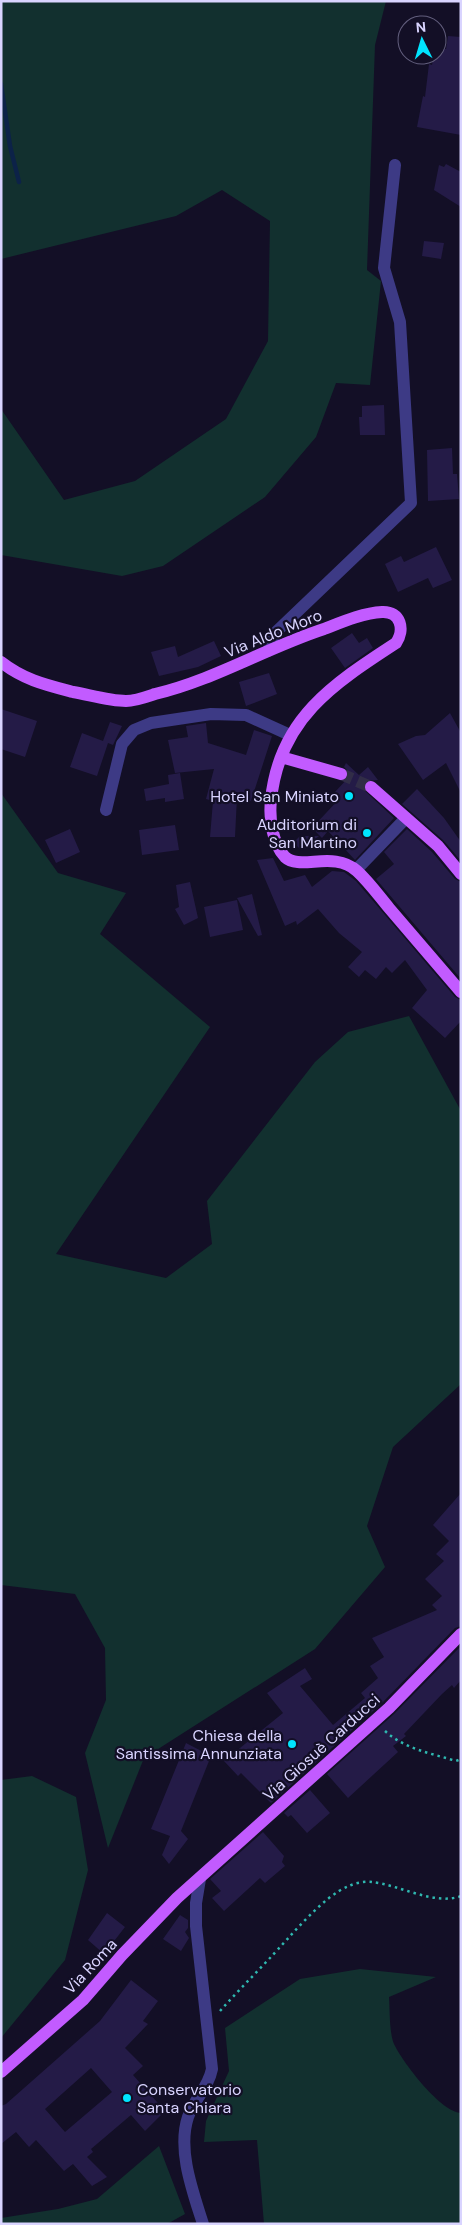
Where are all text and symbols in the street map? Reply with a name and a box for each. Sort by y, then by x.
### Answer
north arrow [397,15,447,65]
text: N [415,18,427,36]
street label: Via Aldo Moro [221,604,325,663]
place label: Hotel San Miniato [210,786,339,807]
marker: Hotel San Miniato [343,790,355,802]
place label: Auditorium di San Martino [257,814,357,853]
marker: Auditorium di San Martino [361,827,373,839]
street label: Via Giosuè Carducci [258,1689,384,1806]
place label: Chiesa della Santissima Annunziata [116,1725,282,1764]
marker: Chiesa della Santissima Annunziata [286,1738,298,1750]
street label: Via Roma [59,1934,122,1999]
place label: Conservatorio Santa Chiara [137,2079,241,2118]
marker: Conservatorio Santa Chiara [121,2092,133,2104]

